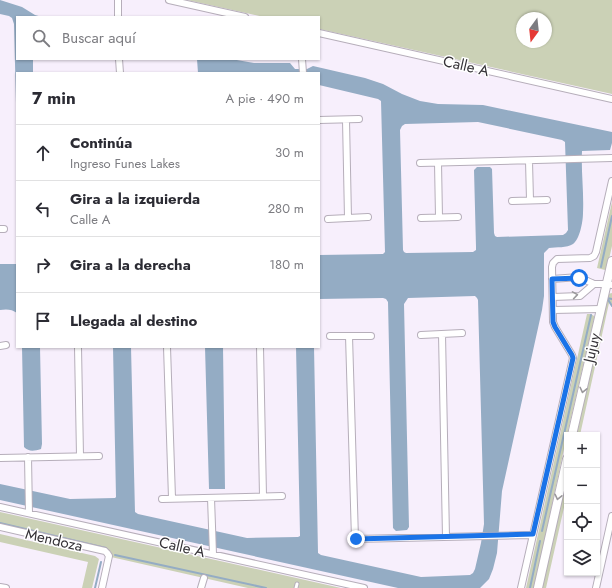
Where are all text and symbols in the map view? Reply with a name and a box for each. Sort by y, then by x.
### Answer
north arrow [516,12,552,48]
search box [16,16,320,60]
icon: search [30,27,52,49]
text: Buscar aquí [62,27,136,49]
street label: Calle A [441,50,491,82]
text: 7 min [32,86,76,110]
text: A pie · 490 m [225,89,304,108]
text: Continúa [70,132,132,154]
icon: ahead [32,142,54,164]
text: 30 m [275,143,304,162]
text: Ingreso Funes Lakes [70,154,180,173]
text: Gira a la izquierda [70,188,200,210]
icon: left [32,198,54,220]
text: 280 m [268,199,304,218]
text: Calle A [70,210,110,229]
icon: right [32,254,54,276]
text: Gira a la derecha [70,254,191,276]
text: 180 m [269,255,304,274]
route start [570,269,588,287]
one-way arrow [572,291,578,300]
icon: arrive [32,310,54,332]
text: Llegada al destino [70,310,197,332]
street label: Jujuy [577,331,606,367]
one-way arrow [579,387,587,393]
map controls [564,432,600,576]
button: + [564,432,600,468]
button: − [564,468,600,504]
one-way arrow [555,494,563,500]
button: locate [564,504,600,540]
street label: Mendoza [23,523,85,557]
route end [347,530,365,548]
street label: Calle A [157,531,207,563]
button: layers [564,540,600,576]

